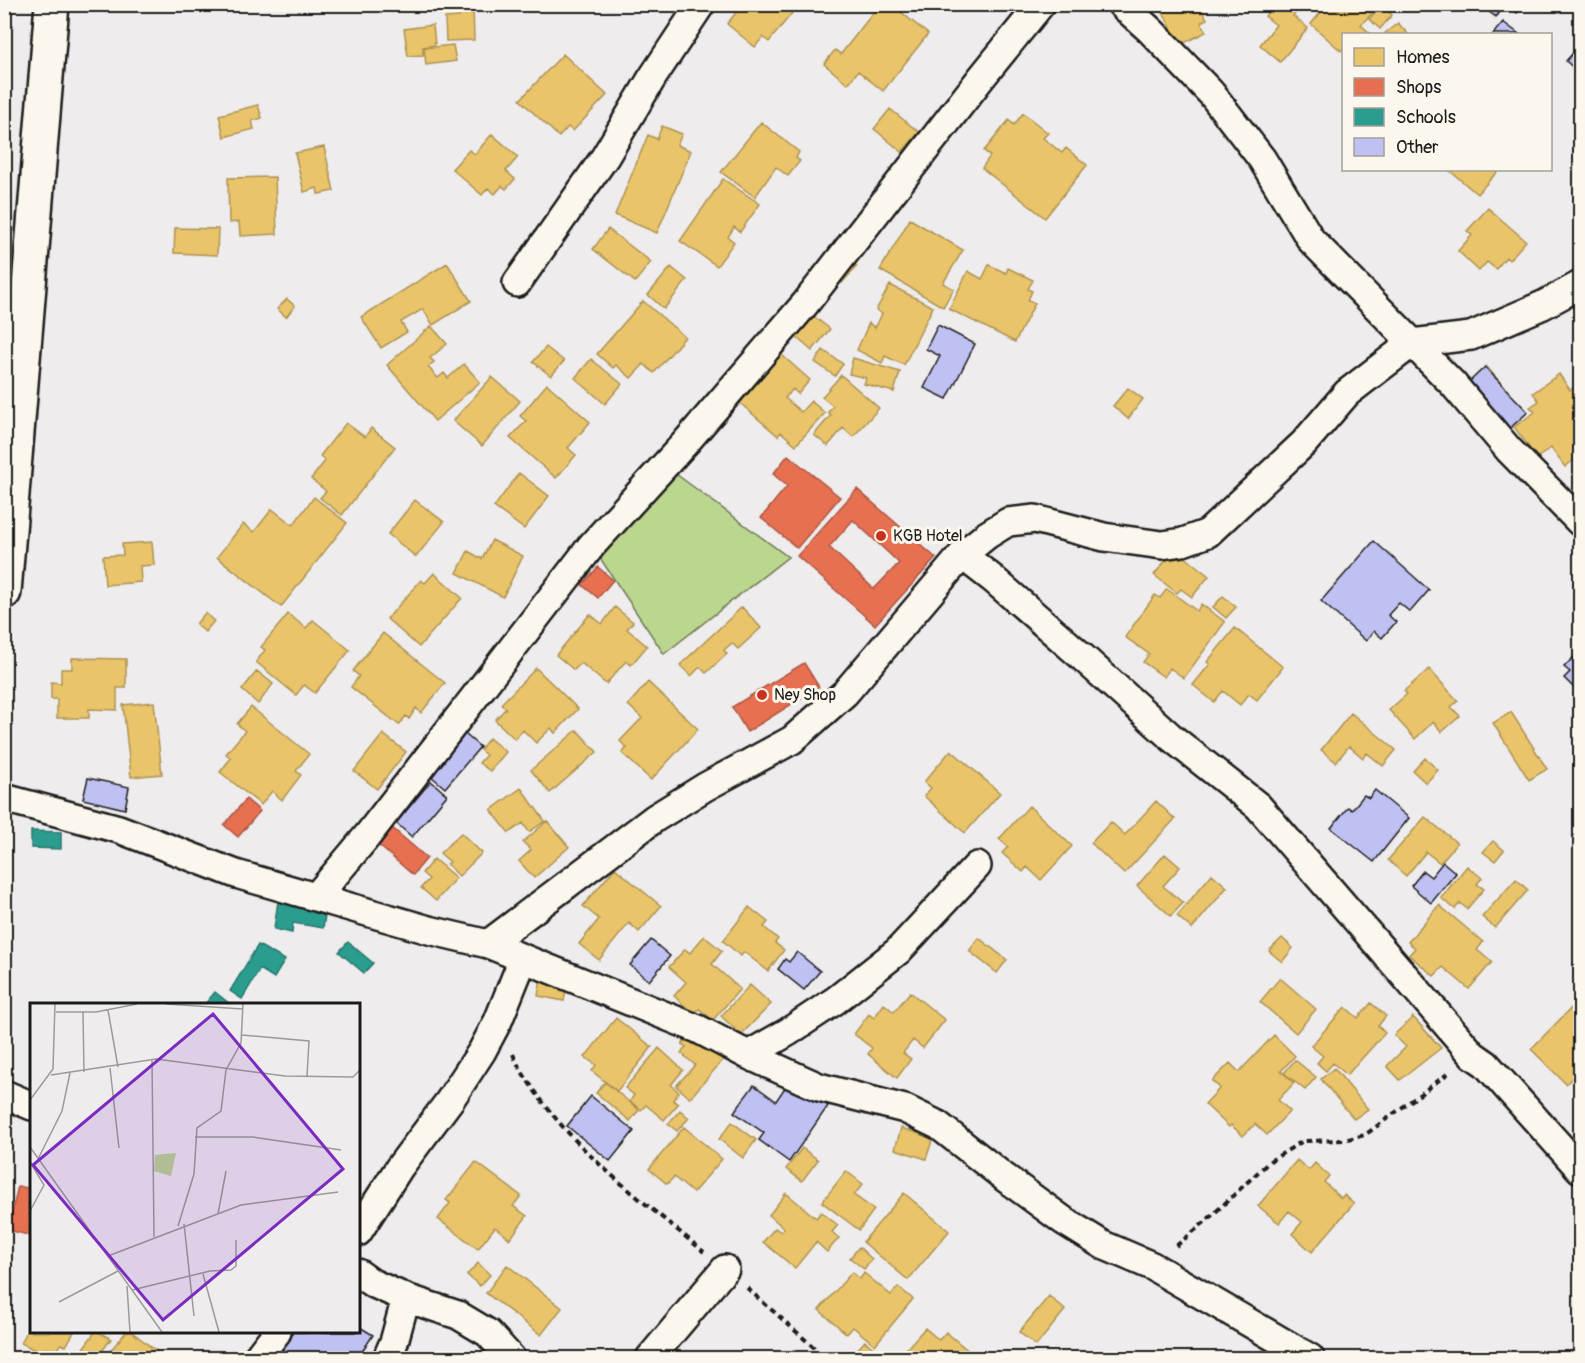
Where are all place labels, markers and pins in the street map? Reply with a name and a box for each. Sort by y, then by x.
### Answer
place label: KGB Hotel [893,526,963,546]
marker: KGB Hotel [874,529,888,543]
place label: Ney Shop [774,685,836,705]
marker: Ney Shop [755,688,769,702]

